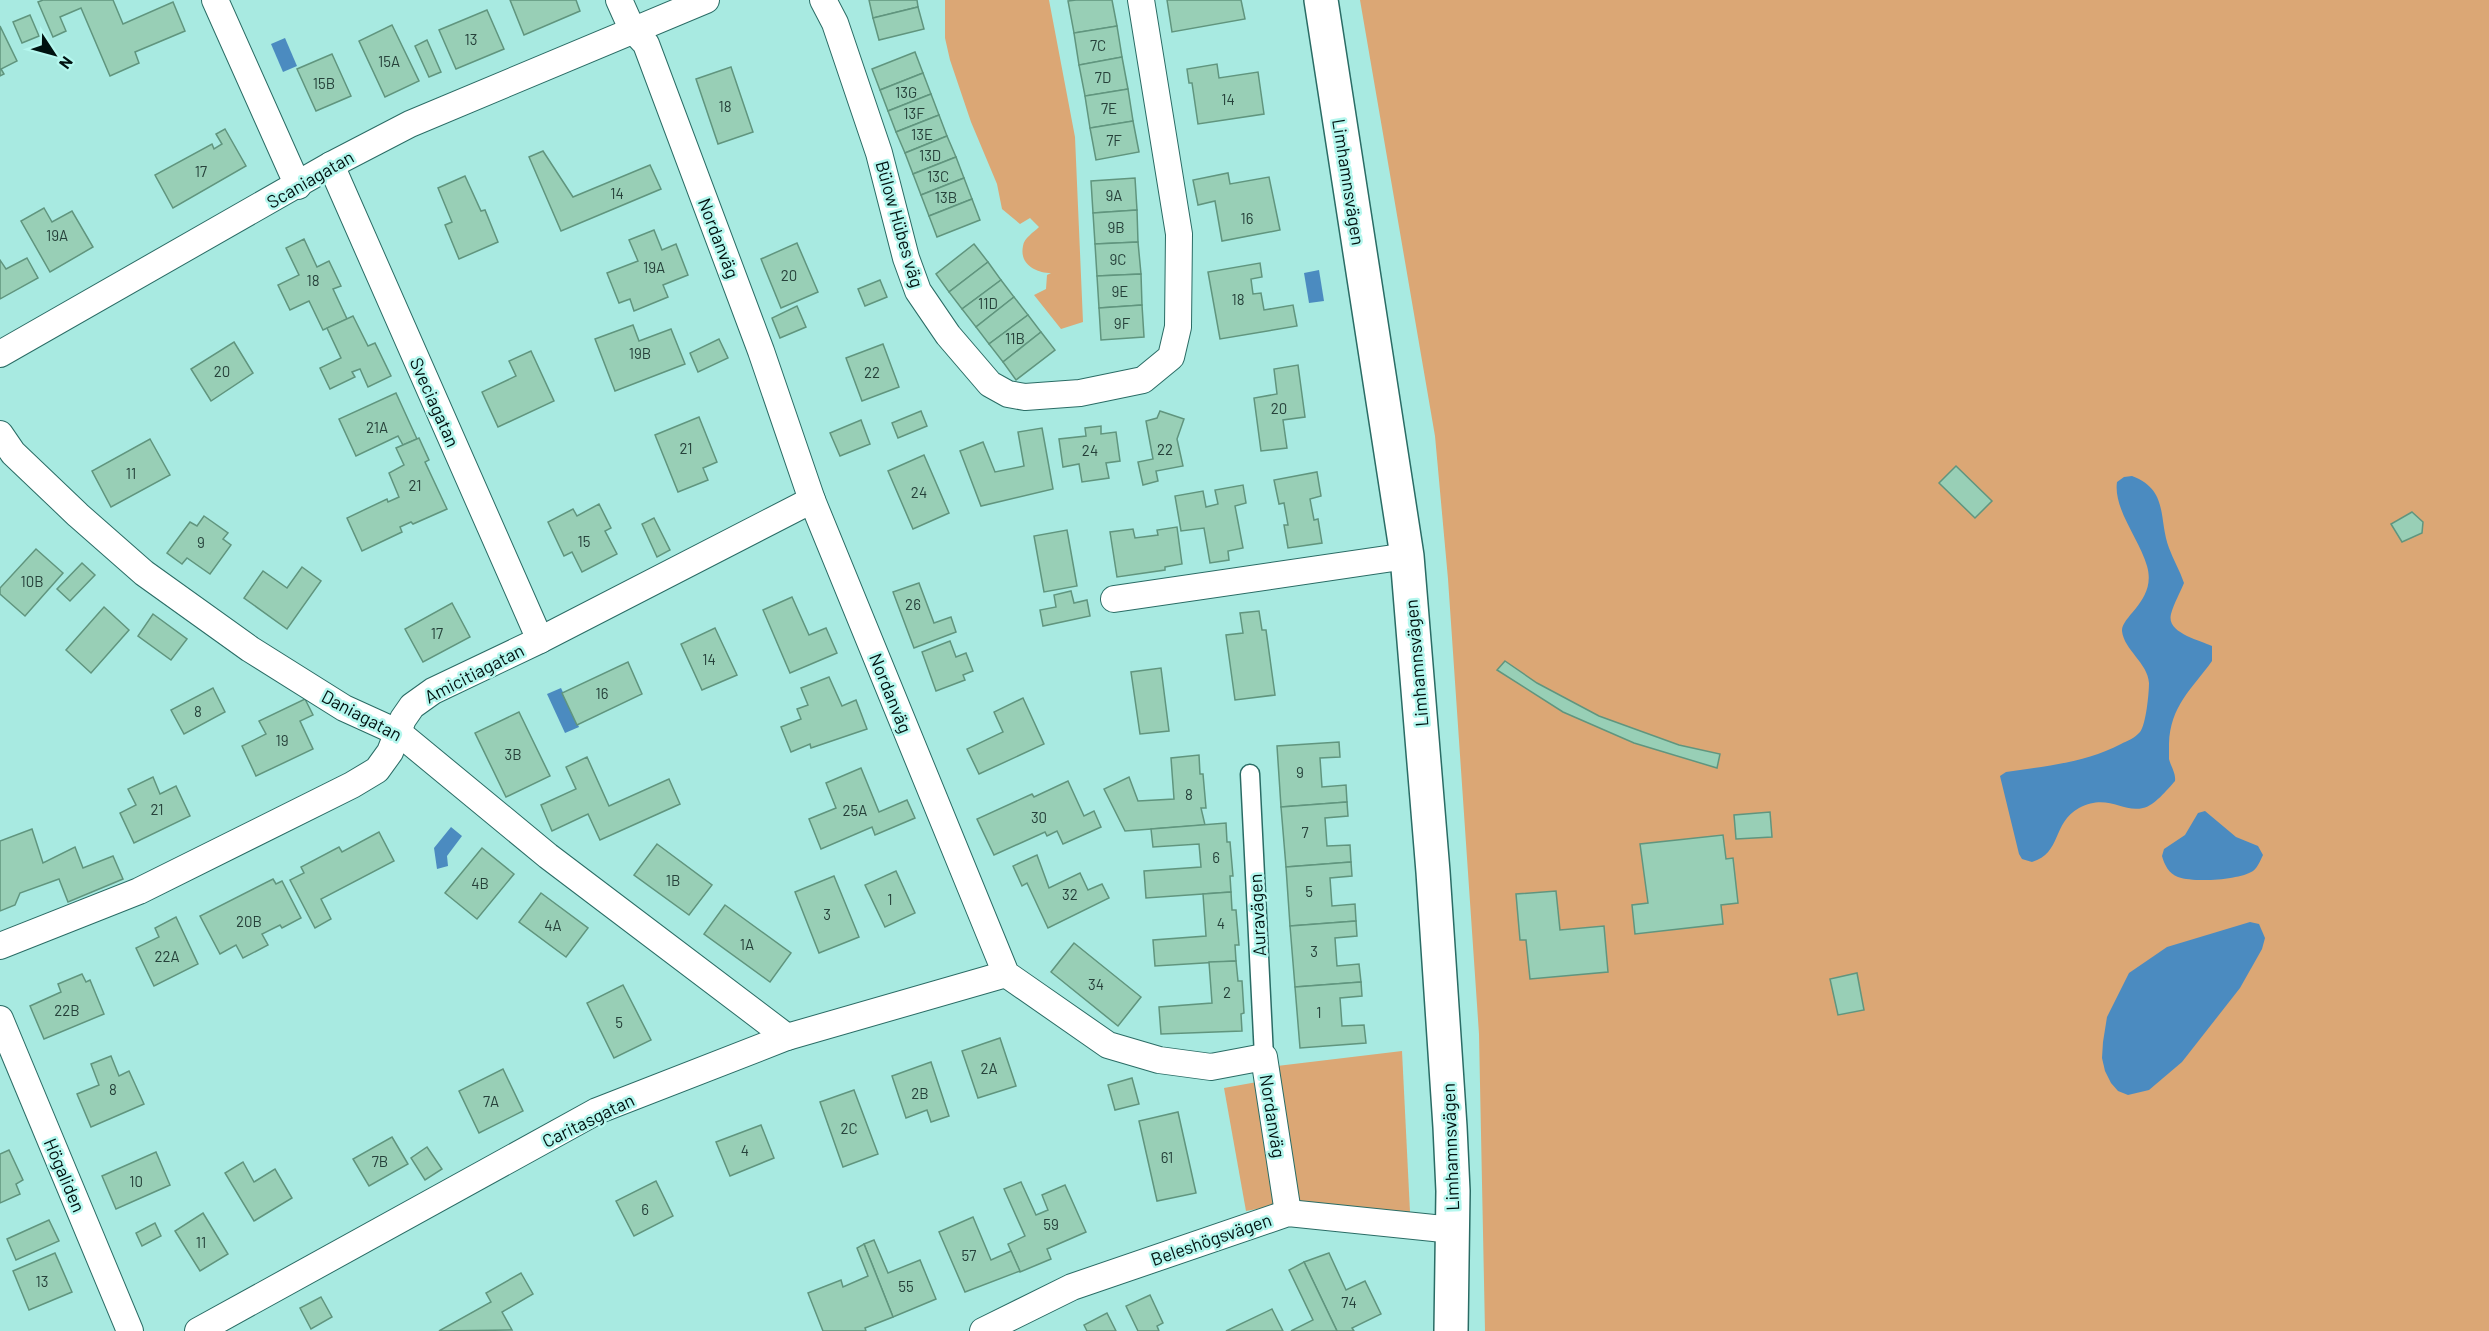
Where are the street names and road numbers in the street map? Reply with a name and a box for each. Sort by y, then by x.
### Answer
street label: Limhamnsvägen [1328,117,1370,247]
street label: Scaniagatan [263,145,357,213]
street label: Bülow Hübes väg [871,158,929,290]
street label: Nordanväg [694,195,744,281]
street label: Sveciagatan [405,354,465,450]
street label: Limhamnsvägen [1399,598,1433,728]
street label: Amicitiagatan [420,638,528,708]
street label: Nordanväg [865,650,917,736]
street label: Daniagatan [318,685,406,745]
street label: Auravägen [1244,873,1270,957]
street label: Nordanväg [1256,1073,1290,1159]
street label: Limhamnsvägen [1437,1083,1463,1211]
street label: Caritasgatan [538,1088,638,1152]
street label: Högaliden [40,1135,90,1215]
street label: Beleshögsvägen [1148,1208,1274,1270]

